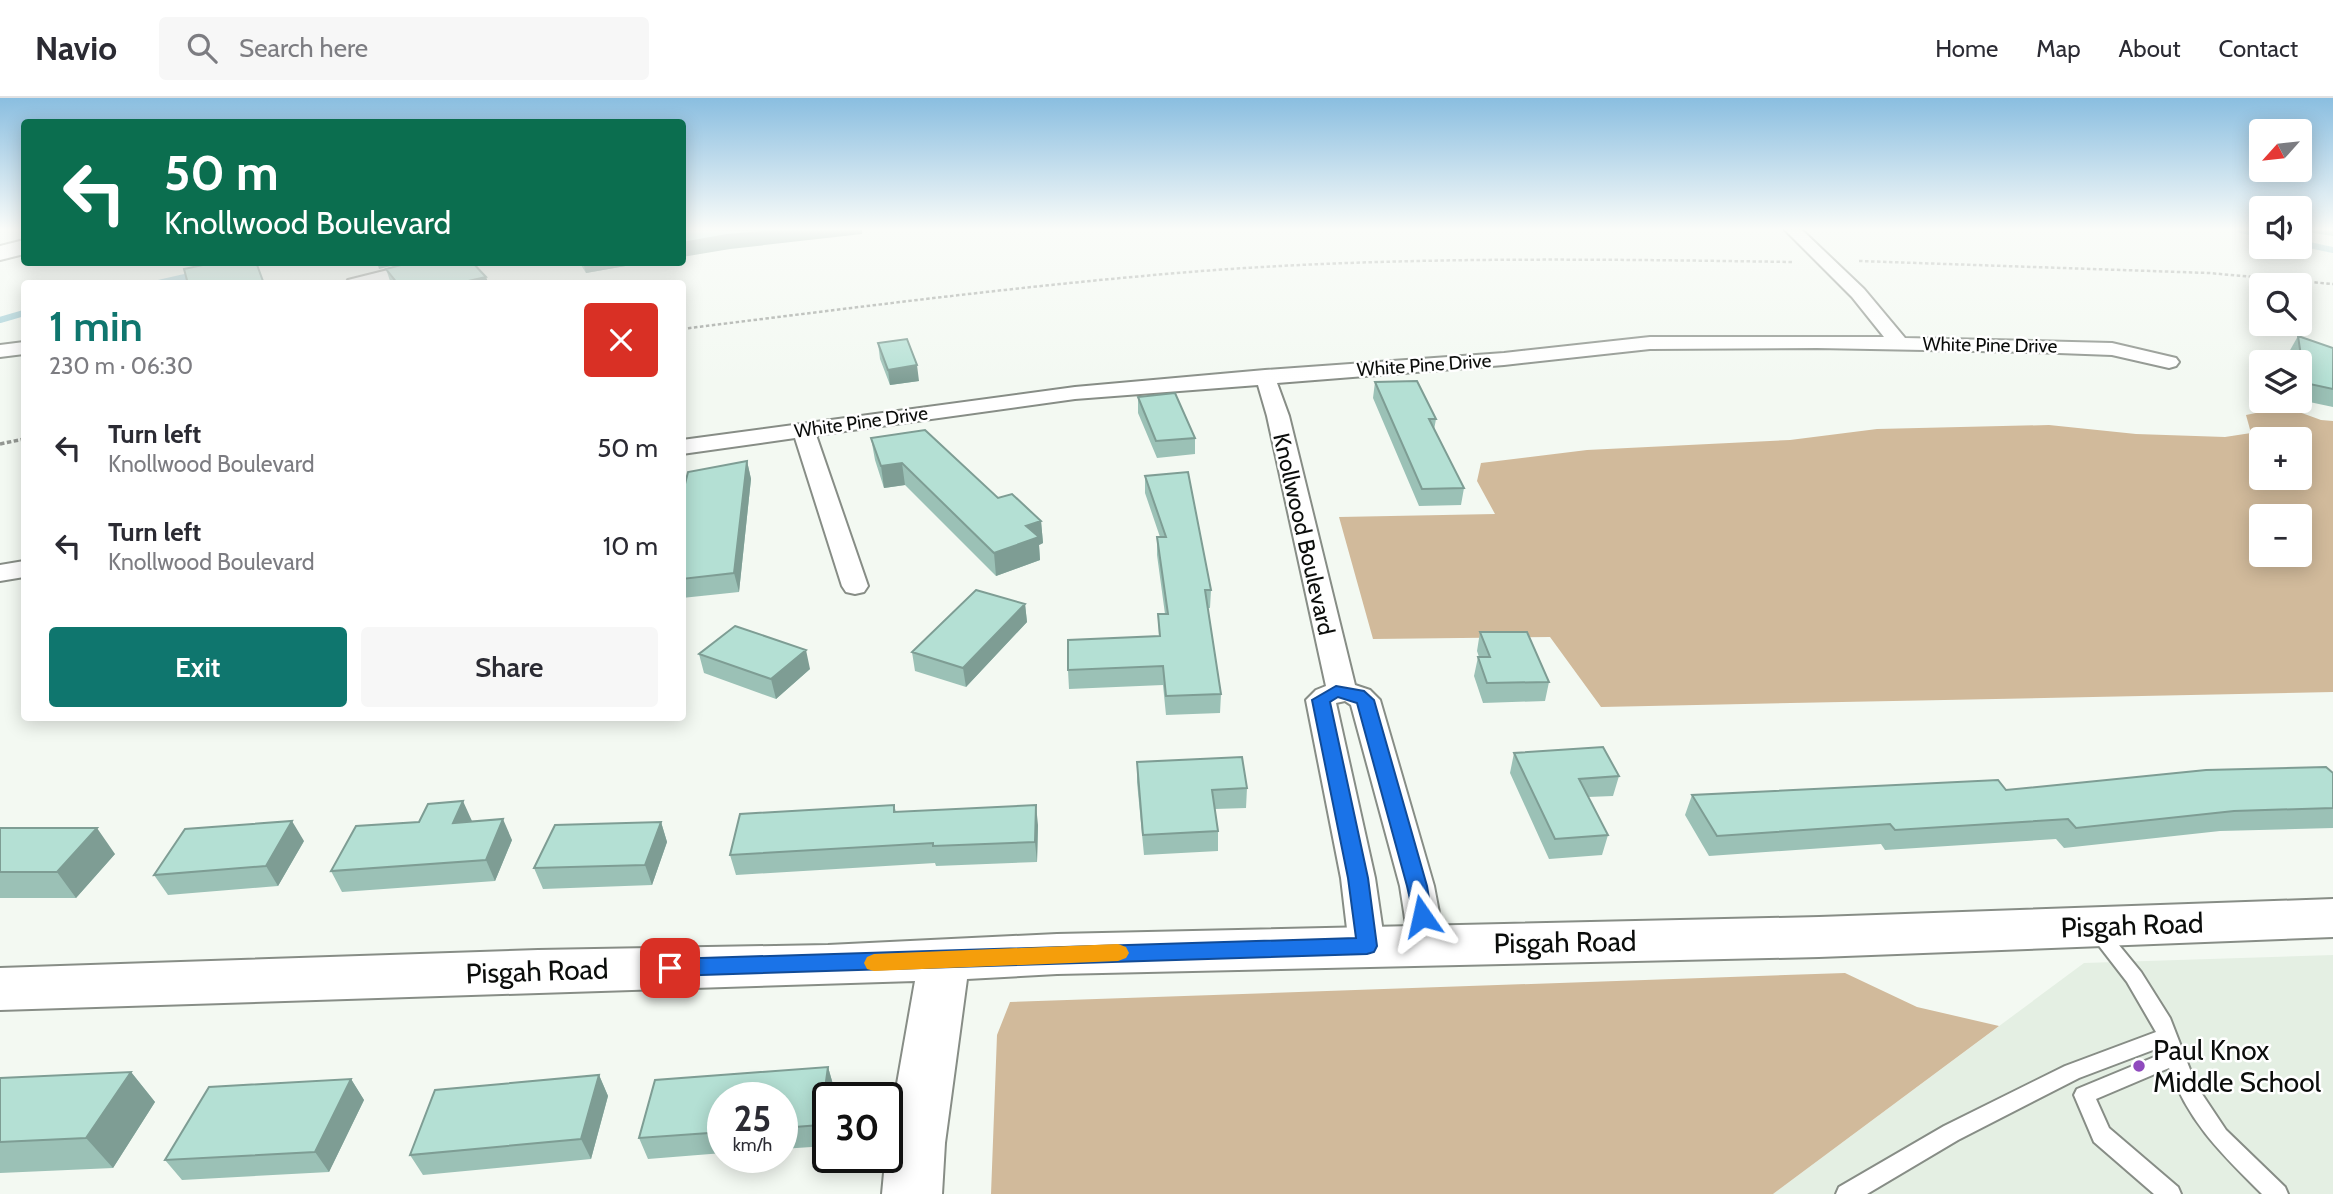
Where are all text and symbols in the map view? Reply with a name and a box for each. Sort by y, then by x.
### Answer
search box [159,17,649,80]
text: Navio [35,28,117,68]
icon: search [183,29,221,67]
text: Search here [239,32,368,64]
text: Home [1935,34,1998,63]
text: Map [2036,34,2081,63]
text: About [2119,34,2181,63]
text: Contact [2219,34,2298,63]
north arrow [2249,119,2312,182]
map controls [2249,119,2312,567]
text: 50 m [164,143,279,202]
icon: left [49,147,140,238]
button: sound [2249,196,2312,259]
text: Knollwood Boulevard [164,203,451,242]
button: search [2249,273,2312,336]
text: 1 min [49,300,143,352]
button: close [584,303,658,377]
street label: White Pine Drive [1922,332,2058,358]
street label: White Pine Drive [1356,349,1492,381]
button: layers [2249,350,2312,413]
text: 230 m · 06:30 [49,352,193,380]
street label: White Pine Drive [793,401,930,443]
text: Turn left [108,418,201,450]
button: + [2249,427,2312,490]
icon: left [49,429,87,467]
street label: Knollwood Boulevard [1267,430,1341,638]
text: 50 m [597,432,658,464]
text: Knollwood Boulevard [108,450,314,478]
button: − [2249,504,2312,567]
text: Turn left [108,516,201,548]
icon: left [49,527,87,565]
text: 10 m [603,530,658,562]
text: Knollwood Boulevard [108,548,314,576]
button: Exit [49,627,347,707]
button: Share [361,627,658,707]
position arrow [1385,879,1459,953]
street label: Pisgah Road [2060,906,2204,944]
street label: Pisgah Road [1493,924,1637,960]
pin [640,938,700,998]
icon: arrive [651,949,689,987]
street label: Pisgah Road [465,952,609,990]
place label: Paul Knox Middle School [2153,1033,2322,1099]
marker: Paul Knox Middle School [2131,1058,2147,1074]
speed limit sign: 30 [812,1082,903,1173]
text: 25 [734,1097,771,1140]
text: km/h [733,1134,772,1156]

